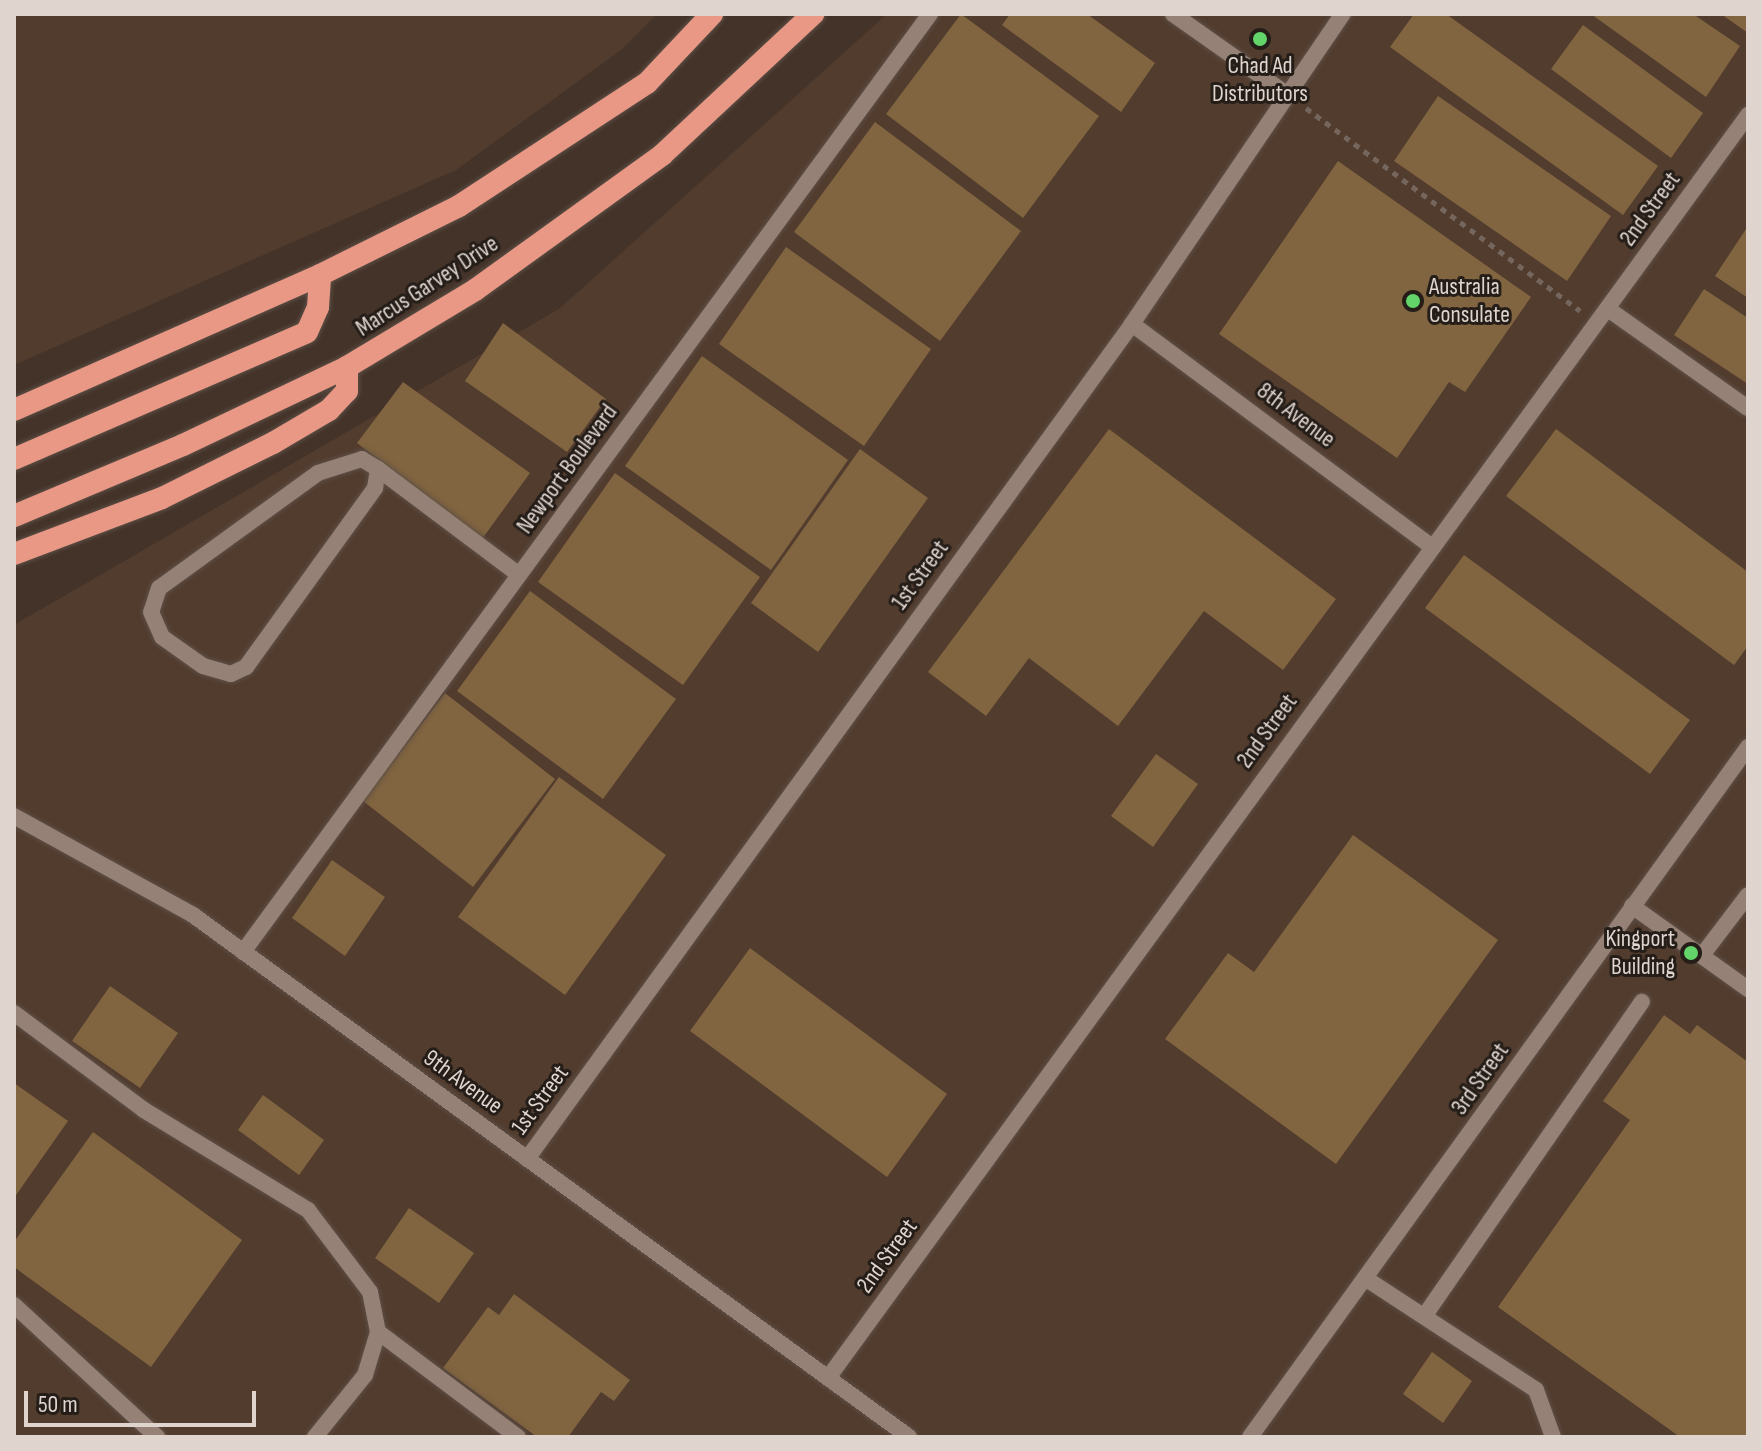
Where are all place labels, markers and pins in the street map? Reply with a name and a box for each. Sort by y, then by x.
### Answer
marker: Chad Ad Distributors [1251,30,1269,48]
place label: Chad Ad Distributors [1212,52,1308,108]
place label: Australia Consulate [1429,273,1510,329]
marker: Australia Consulate [1404,292,1422,310]
place label: Kingport Building [1605,925,1675,981]
marker: Kingport Building [1682,944,1700,962]

